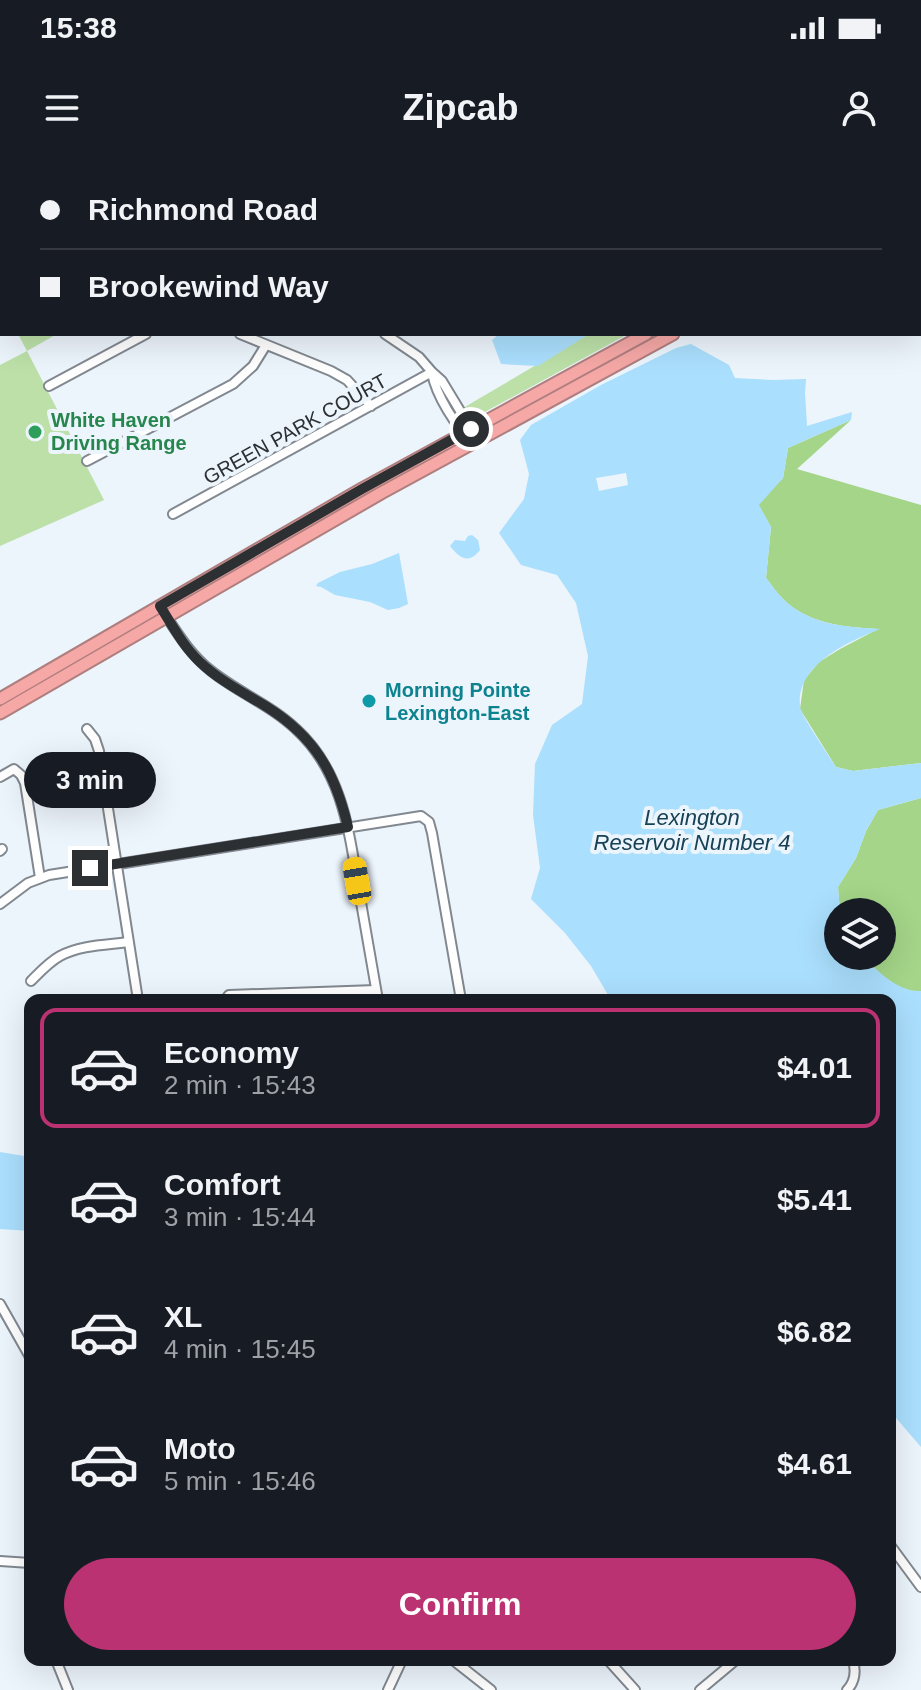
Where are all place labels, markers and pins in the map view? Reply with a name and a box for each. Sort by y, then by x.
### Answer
place label: White Haven Driving Range [51,409,187,454]
marker: White Haven Driving Range [26,423,44,441]
place label: Morning Pointe Lexington-East [385,679,531,724]
marker: Morning Pointe Lexington-East [360,692,378,710]

